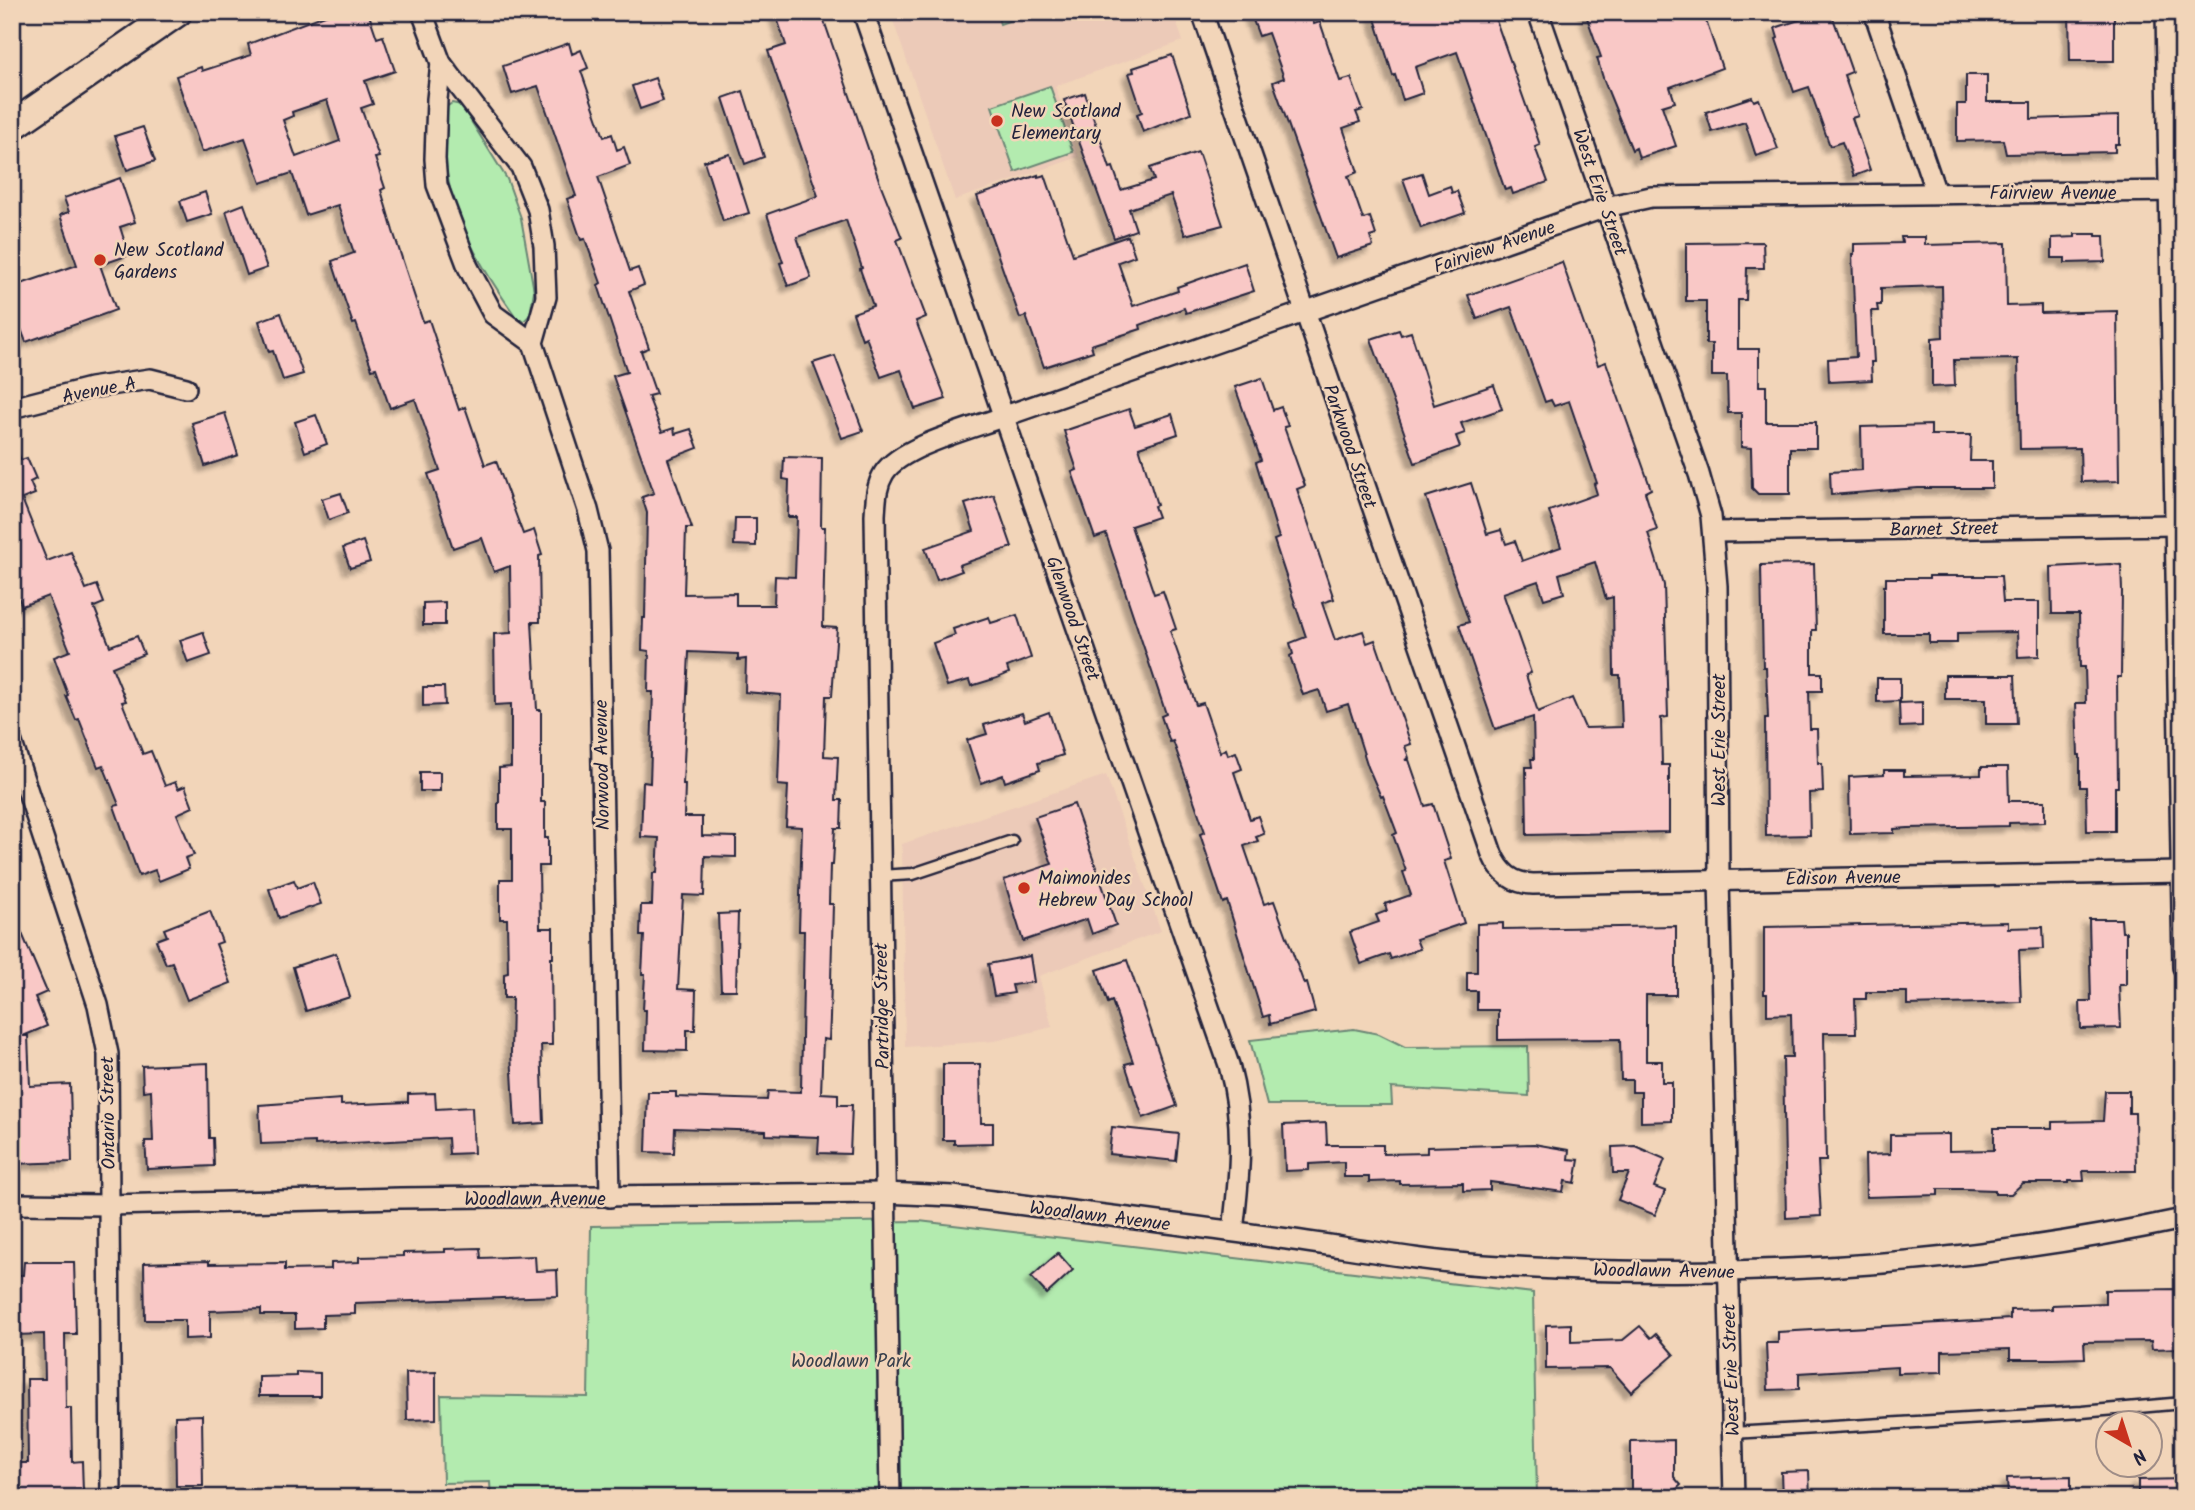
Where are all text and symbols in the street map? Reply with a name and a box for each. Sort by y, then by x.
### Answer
place label: New Scotland Elementary [1011,97,1121,149]
marker: New Scotland Elementary [989,113,1005,129]
street label: West Erie Street [1563,125,1635,261]
street label: Fairview Avenue [1989,179,2117,209]
street label: Fairview Avenue [1430,213,1560,283]
place label: New Scotland Gardens [114,236,224,288]
marker: New Scotland Gardens [92,252,108,268]
street label: Avenue A [60,369,139,413]
street label: Parkwood Street [1314,380,1385,513]
street label: Barnet Street [1889,514,2000,546]
street label: Glenwood Street [1037,552,1108,686]
street label: West Erie Street [1705,673,1735,806]
street label: Norwood Avenue [587,699,619,831]
street label: Edison Avenue [1785,863,1901,895]
place label: Maimonides Hebrew Day School [1038,864,1193,916]
marker: Maimonides Hebrew Day School [1016,880,1032,896]
street label: Partridge Street [867,942,899,1069]
street label: Ontario Street [93,1055,125,1170]
street label: Woodlawn Avenue [464,1185,606,1215]
street label: Woodlawn Avenue [1028,1193,1172,1241]
street label: Woodlawn Avenue [1593,1256,1735,1288]
street label: West Erie Street [1715,1302,1749,1437]
park label: Woodlawn Park [791,1347,911,1377]
north arrow [2094,1408,2164,1478]
text: N [2124,1440,2153,1471]

